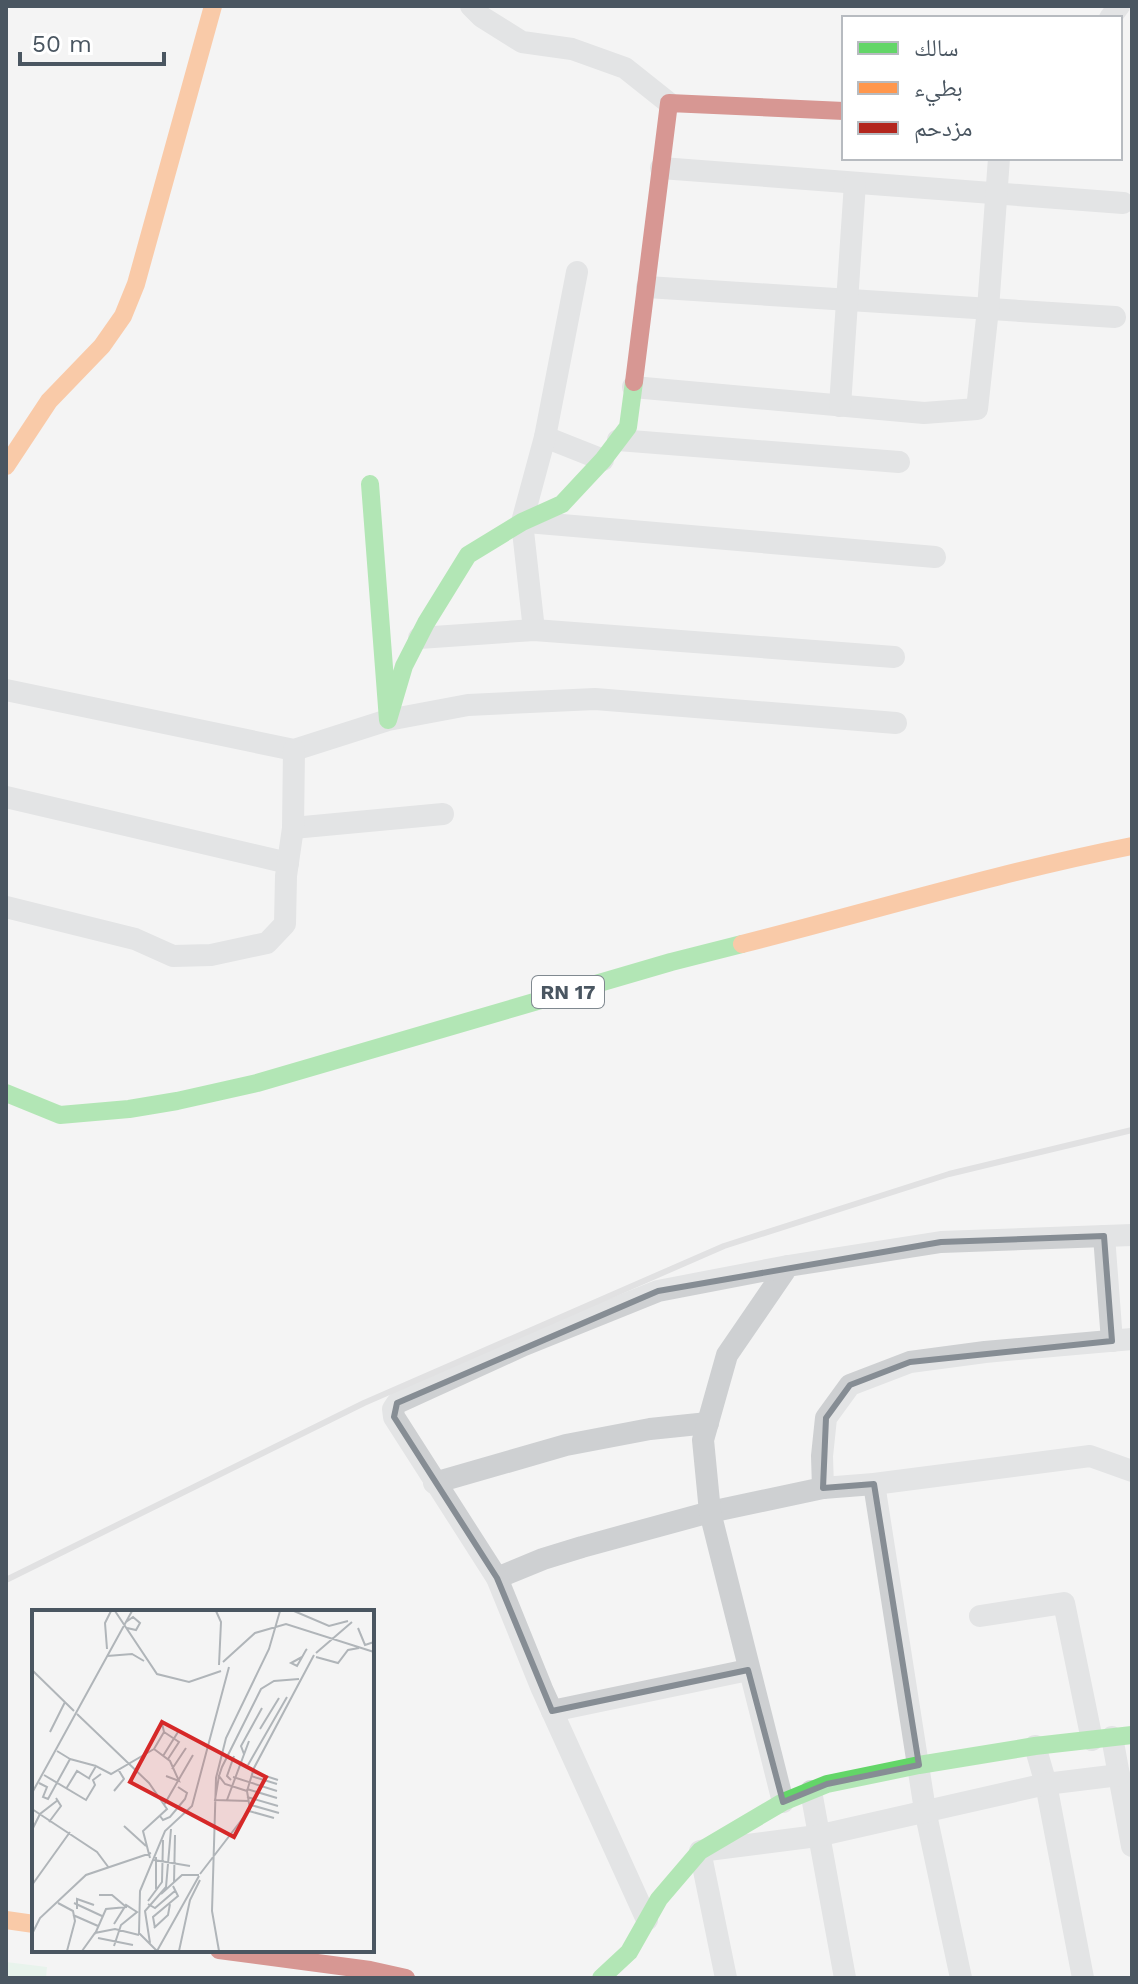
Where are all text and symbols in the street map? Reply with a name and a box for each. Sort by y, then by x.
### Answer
scale bar [20,16,164,66]
legend [842,16,1122,160]
text: 50 m [32,30,92,58]
text: سالك [914,34,959,62]
text: بطيء [914,74,963,107]
text: مزدحم [914,114,973,144]
road number: RN 17 [532,976,604,1008]
inset map [32,1610,374,1952]

